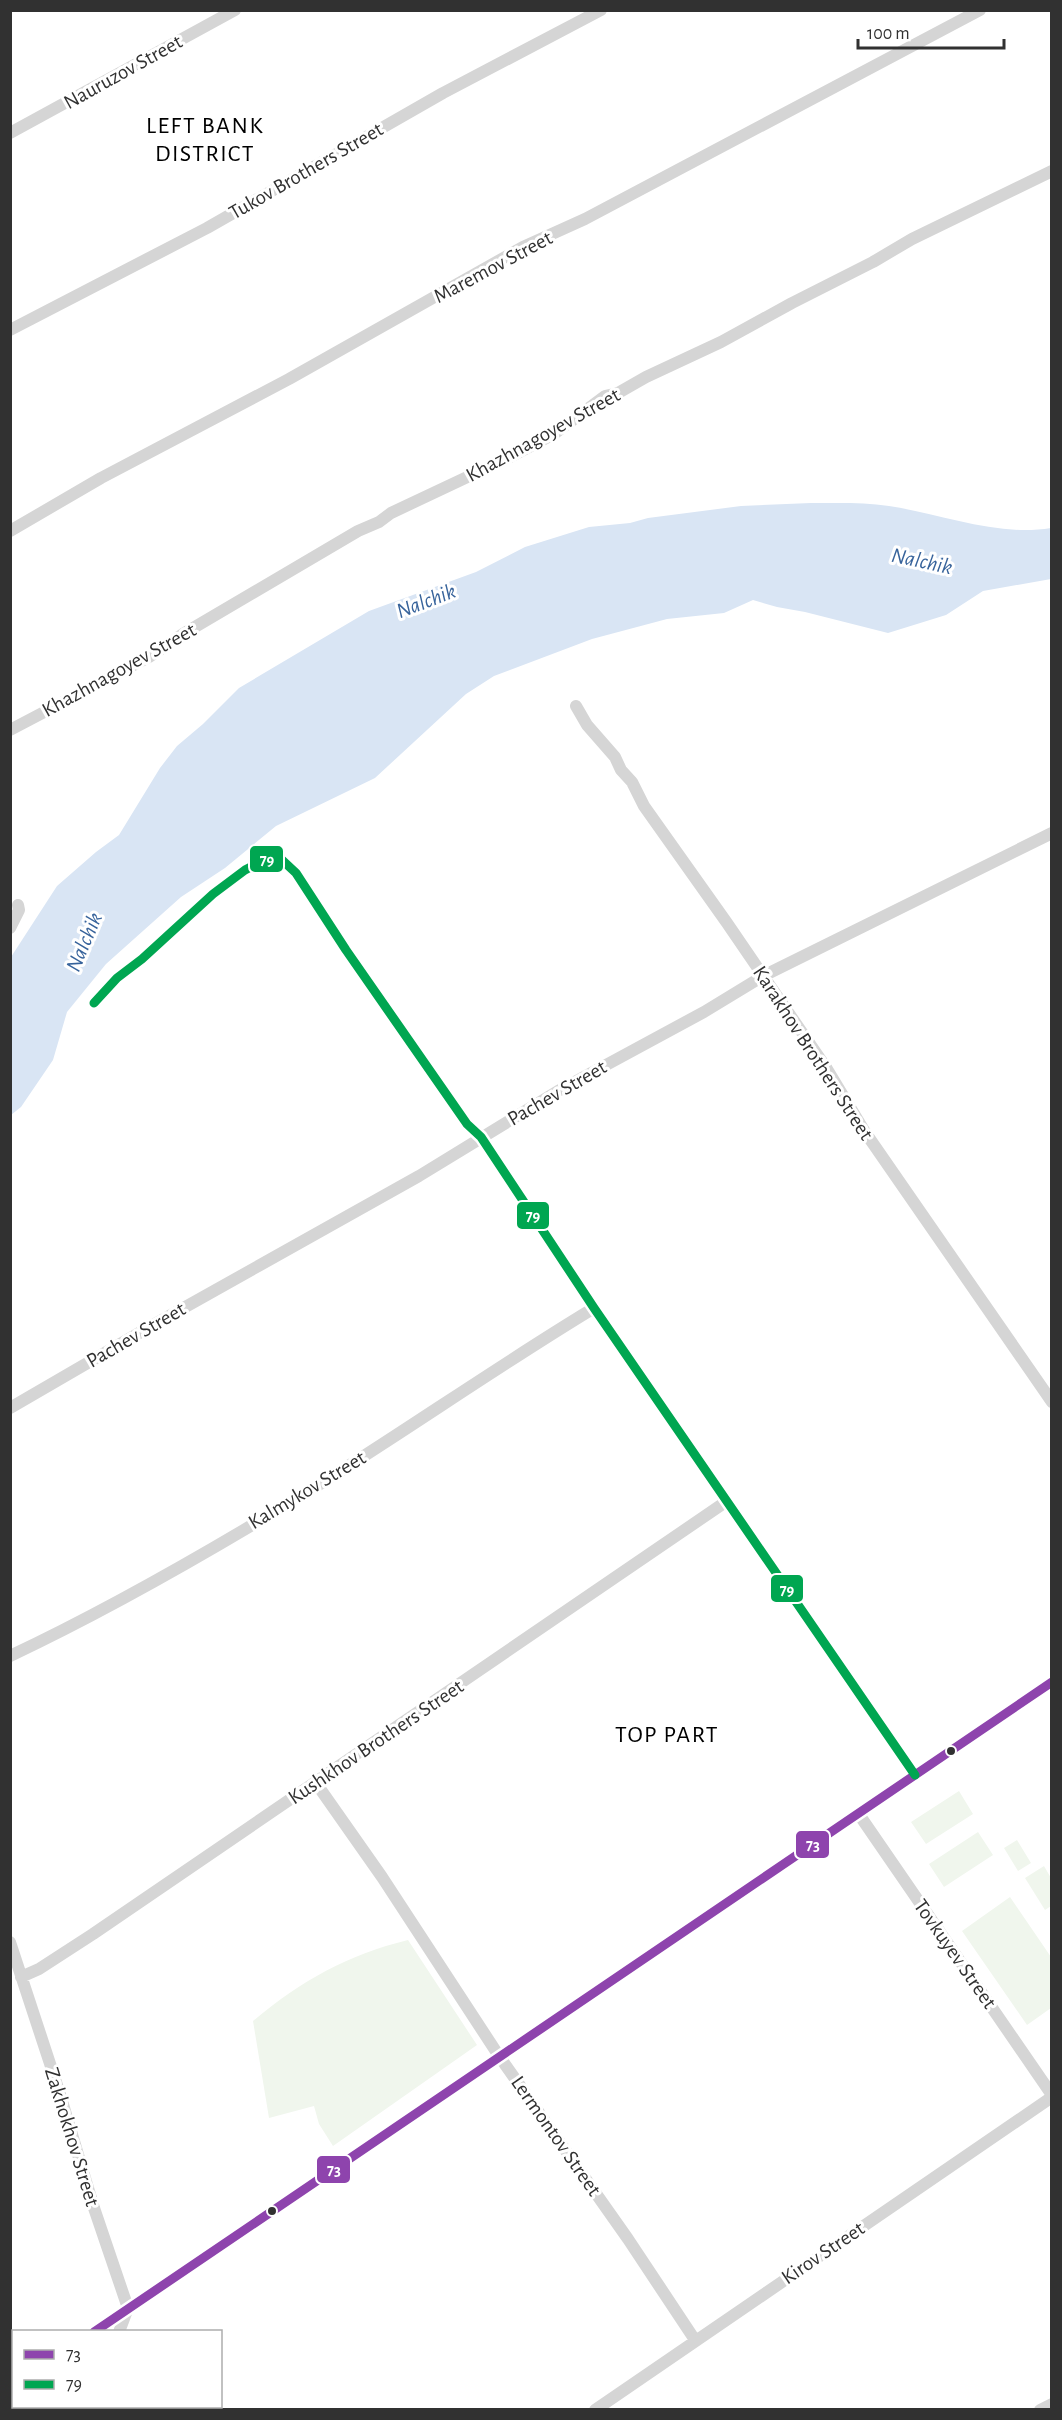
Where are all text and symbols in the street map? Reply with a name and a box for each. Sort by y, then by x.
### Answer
scale bar [858,12,1004,50]
text: 100 m [867,25,910,43]
street label: Nauruzov Street [60,31,186,113]
district label: LEFT BANK DISTRICT [146,114,264,166]
street label: Tukov Brothers Street [225,118,387,224]
street label: Maremov Street [430,227,556,307]
street label: Khazhnagoyev Street [463,384,624,486]
water label: Nalchik [890,544,954,578]
water label: Nalchik [393,580,459,622]
street label: Khazhnagoyev Street [39,619,200,721]
line badge: 79 [249,845,284,873]
text: 79 [260,852,275,868]
water label: Nalchik [62,909,106,975]
street label: Karakhov Brothers Street [749,962,877,1144]
street label: Pachev Street [504,1056,610,1130]
line badge: 79 [516,1201,550,1230]
text: 79 [526,1208,541,1224]
street label: Pachev Street [83,1298,189,1372]
street label: Kalmykov Street [245,1447,369,1533]
line badge: 79 [770,1574,804,1603]
text: 79 [780,1582,795,1598]
street label: Kushkhov Brothers Street [285,1675,468,1808]
district label: TOP PART [615,1723,719,1747]
unlabelled marker [945,1745,957,1757]
line badge: 73 [795,1830,830,1859]
text: 73 [806,1837,820,1853]
street label: Tovkuyev Street [910,1896,1000,2013]
street label: Zakhokhov Street [41,2065,103,2209]
street label: Lermontov Street [507,2072,605,2200]
line badge: 73 [316,2155,351,2184]
text: 73 [327,2162,341,2178]
unlabelled marker [266,2205,278,2217]
street label: Kirov Street [778,2218,869,2288]
legend [12,2330,222,2408]
text: 73 [66,2346,81,2364]
text: 79 [66,2376,82,2394]

